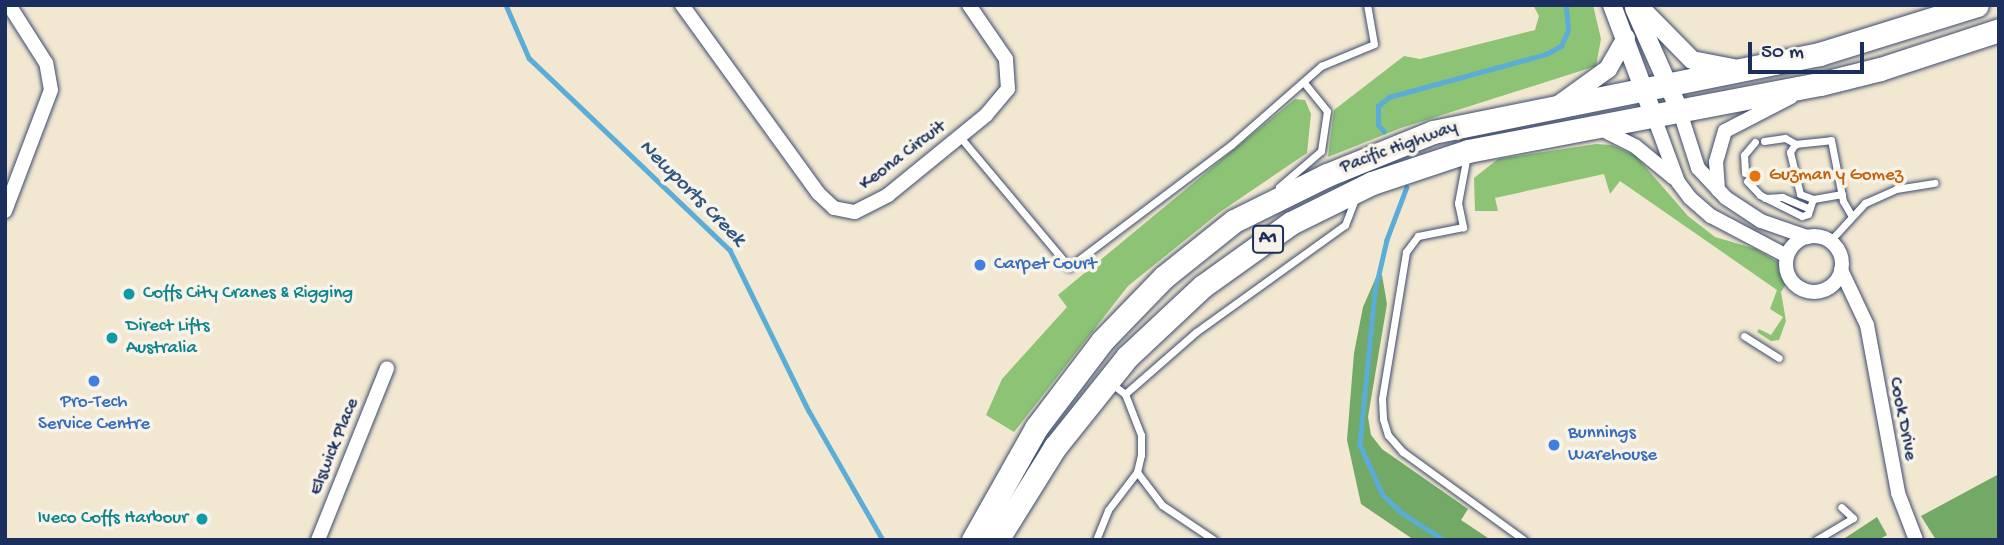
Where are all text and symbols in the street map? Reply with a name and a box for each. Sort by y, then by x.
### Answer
scale bar [1752,28,1868,72]
text: 50 m [1761,41,1804,66]
street label: Keona Circuit [855,116,951,196]
street label: Pacific Highway [1337,116,1461,180]
water label: Newports Creek [632,135,750,253]
place label: Guzman y Gomez [1769,165,1903,187]
marker: Guzman y Gomez [1747,168,1763,184]
road number: A1 [1250,225,1286,254]
place label: Carpet Court [994,254,1097,276]
marker: Carpet Court [972,257,988,273]
place label: Coffs City Cranes & Rigging [143,283,353,305]
marker: Coffs City Cranes & Rigging [121,286,137,302]
place label: Direct Lifts Australia [126,316,209,360]
marker: Direct Lifts Australia [104,330,120,346]
marker: Pro-Tech Service Centre [86,373,102,389]
street label: Cook Drive [1883,375,1921,463]
place label: Pro-Tech Service Centre [38,392,150,436]
street label: Elswick Place [305,395,365,499]
place label: Bunnings Warehouse [1568,423,1657,467]
marker: Bunnings Warehouse [1546,437,1562,453]
place label: Iveco Coffs Harbour [37,508,188,530]
marker: Iveco Coffs Harbour [194,511,210,527]

